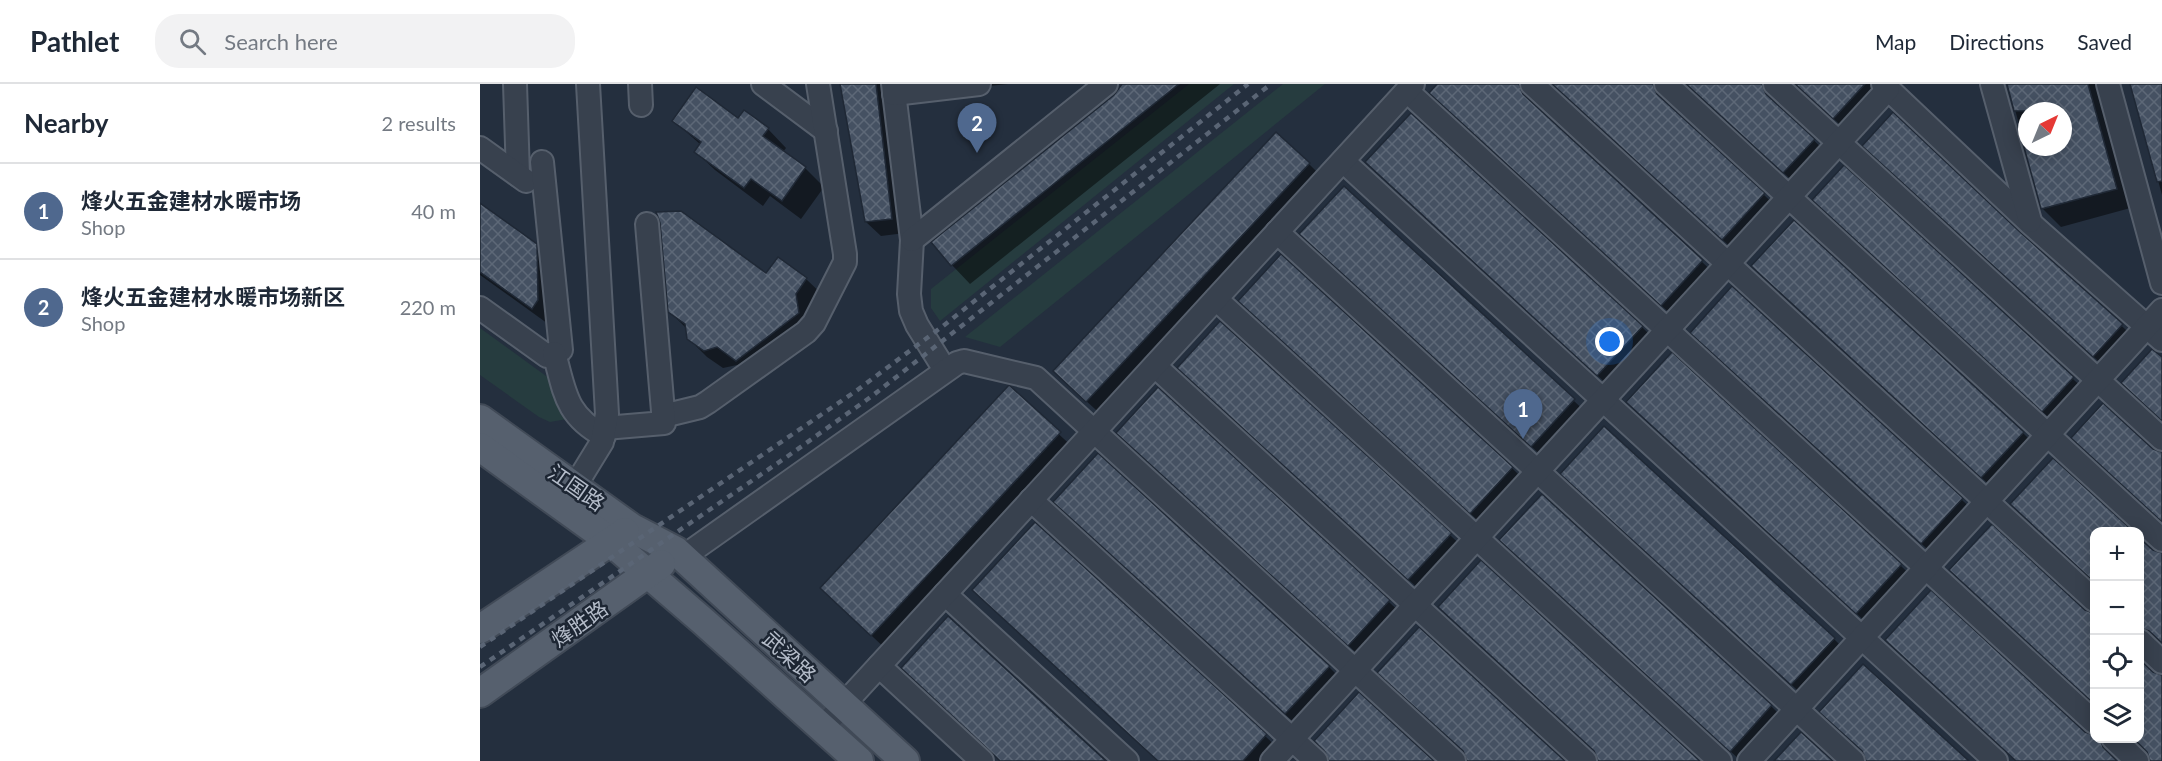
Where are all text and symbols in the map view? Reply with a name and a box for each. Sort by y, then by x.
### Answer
search box [155,14,575,68]
text: Pathlet [30,24,119,58]
icon: search [176,25,209,58]
text: Search here [224,28,338,55]
text: Map [1875,29,1916,54]
text: Directions [1949,29,2044,54]
text: Saved [2077,29,2132,54]
north arrow [2018,102,2072,156]
pin: 2 [958,104,996,153]
text: Nearby [24,107,109,139]
text: 2 results [381,111,456,135]
text: 烽火五金建材水暖市场 [81,187,301,214]
text: 1 [38,199,49,223]
text: 40 m [411,199,456,223]
text: Shop [81,215,125,239]
text: 烽火五金建材水暖市场新区 [81,283,345,310]
text: 2 [38,295,49,319]
text: 220 m [400,295,456,319]
text: Shop [81,311,125,335]
your location [1595,327,1624,356]
pin: 1 [1504,390,1542,439]
street label: 江国路 [544,459,610,515]
map controls [2090,527,2144,743]
button: + [2090,527,2144,581]
button: − [2090,581,2144,635]
street label: 烽胜路 [546,595,612,651]
street label: 武梁路 [758,625,822,687]
button: locate [2090,635,2144,689]
button: layers [2090,689,2144,743]

